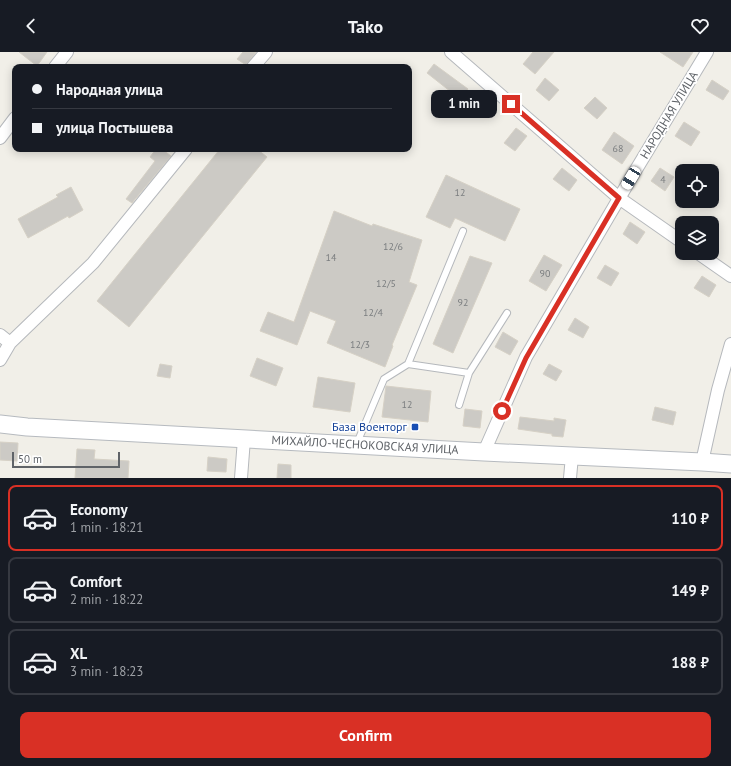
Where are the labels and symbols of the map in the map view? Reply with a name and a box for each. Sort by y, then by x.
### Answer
street label: НАРОДНАЯ УЛИЦА [637,68,701,161]
callout: 1 min [431,90,497,118]
route end [502,95,520,113]
house number: 68 [613,142,623,155]
car [620,165,642,191]
house number: 4 [660,173,666,186]
house number: 12 [455,186,465,199]
house number: 12/6 [383,240,403,253]
house number: 14 [326,251,337,264]
house number: 90 [540,267,551,280]
house number: 12/5 [376,277,396,290]
house number: 92 [458,296,468,309]
house number: 12/4 [363,306,383,319]
house number: 12/3 [350,338,370,351]
house number: 12 [402,398,412,411]
route start [493,402,511,420]
place label: База Военторг [332,419,408,434]
marker: База Военторг [410,422,420,432]
street label: МИХАЙЛО-ЧЕСНОКОВСКАЯ УЛИЦА [271,432,459,457]
scale bar [12,450,120,469]

